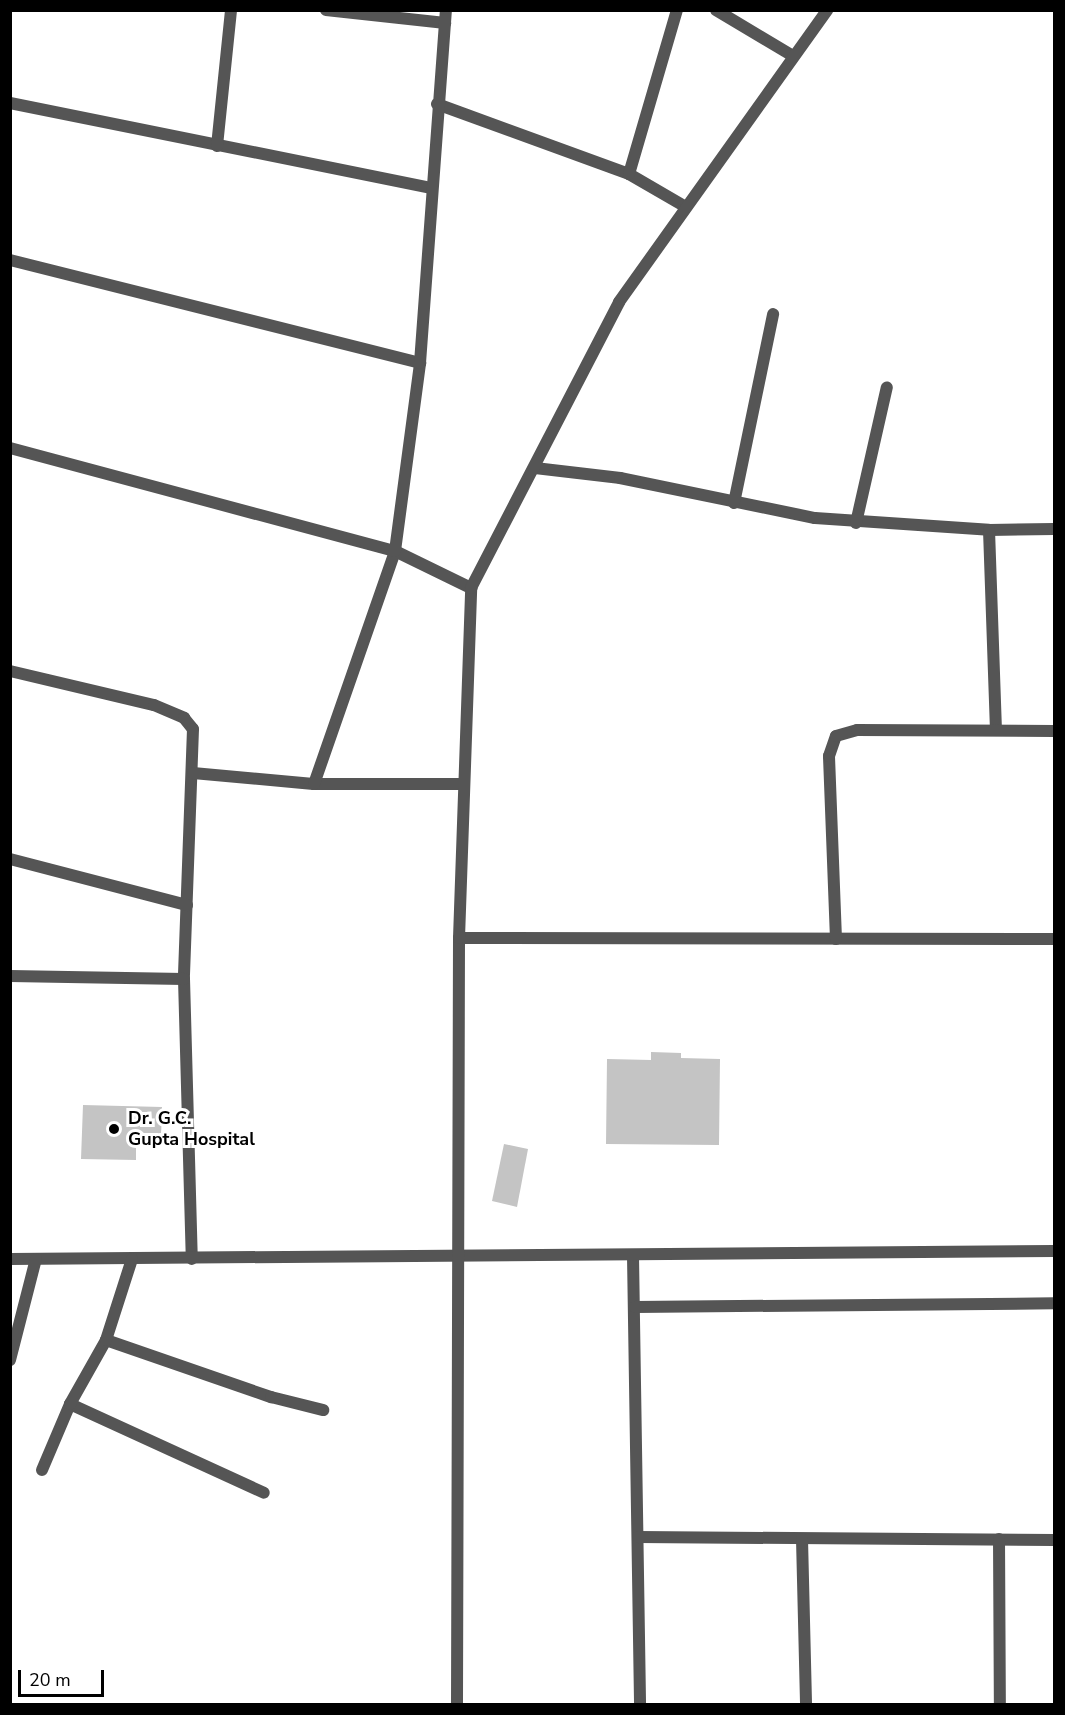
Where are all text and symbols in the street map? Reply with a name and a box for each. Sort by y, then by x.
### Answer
place label: Dr. G.C. Gupta Hospital [128,1108,255,1150]
marker: Dr. G.C. Gupta Hospital [105,1120,123,1138]
scale bar [21,1658,106,1696]
text: 20 m [29,1668,71,1692]

